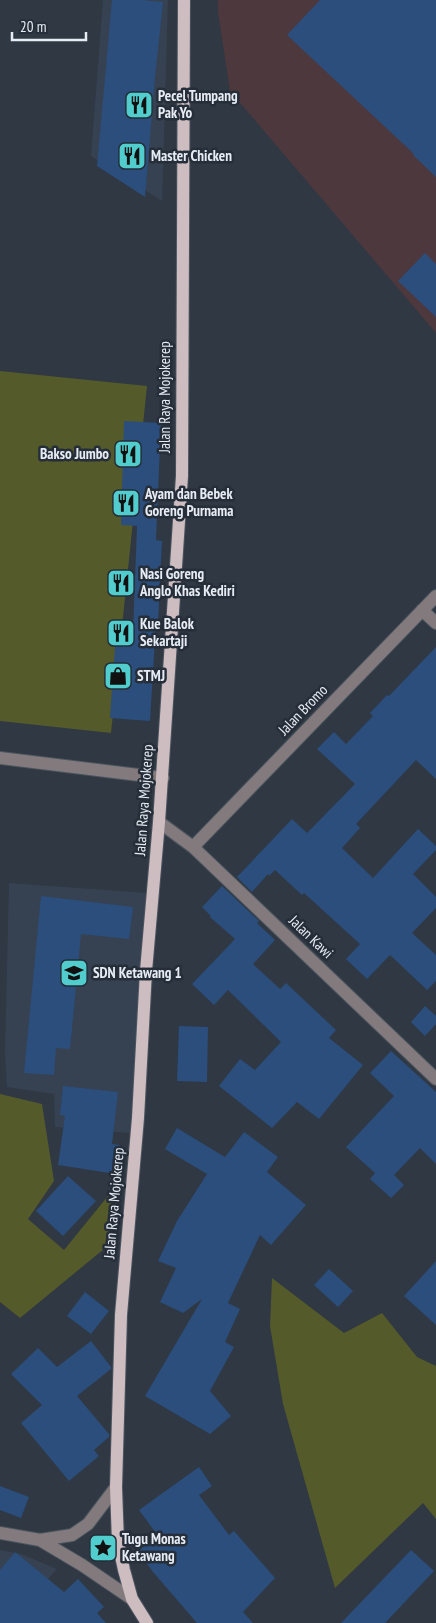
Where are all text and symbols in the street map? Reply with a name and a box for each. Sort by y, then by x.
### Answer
scale bar [12,10,86,42]
text: 20 m [20,17,46,36]
place label: Pecel Tumpang Pak Yo [158,86,238,122]
restaurant icon: Pecel Tumpang Pak Yo [124,90,154,120]
restaurant icon: Master Chicken [117,141,147,171]
place label: Master Chicken [151,146,232,165]
street label: Jalan Raya Mojokerep [155,341,174,454]
restaurant icon: Bakso Jumbo [113,439,143,469]
place label: Bakso Jumbo [40,444,109,463]
place label: Ayam dan Bebek Goreng Purnama [144,484,234,520]
restaurant icon: Ayam dan Bebek Goreng Purnama [111,488,141,518]
place label: Nasi Goreng Anglo Khas Kediri [139,564,235,600]
restaurant icon: Nasi Goreng Anglo Khas Kediri [106,568,136,598]
place label: Kue Balok Sekartaji [140,614,195,650]
restaurant icon: Kue Balok Sekartaji [106,618,136,648]
shop icon: STMJ [103,661,133,691]
place label: STMJ [137,666,165,685]
street label: Jalan Bromo [273,680,331,740]
street label: Jalan Raya Mojokerep [130,744,157,857]
street label: Jalan Kawi [285,910,337,962]
school or university icon: SDN Ketawang 1 [59,958,89,988]
place label: SDN Ketawang 1 [93,963,182,982]
street label: Jalan Raya Mojokerep [99,1147,128,1260]
place label: Tugu Monas Ketawang [122,1529,186,1565]
place icon: Tugu Monas Ketawang [88,1533,118,1563]

